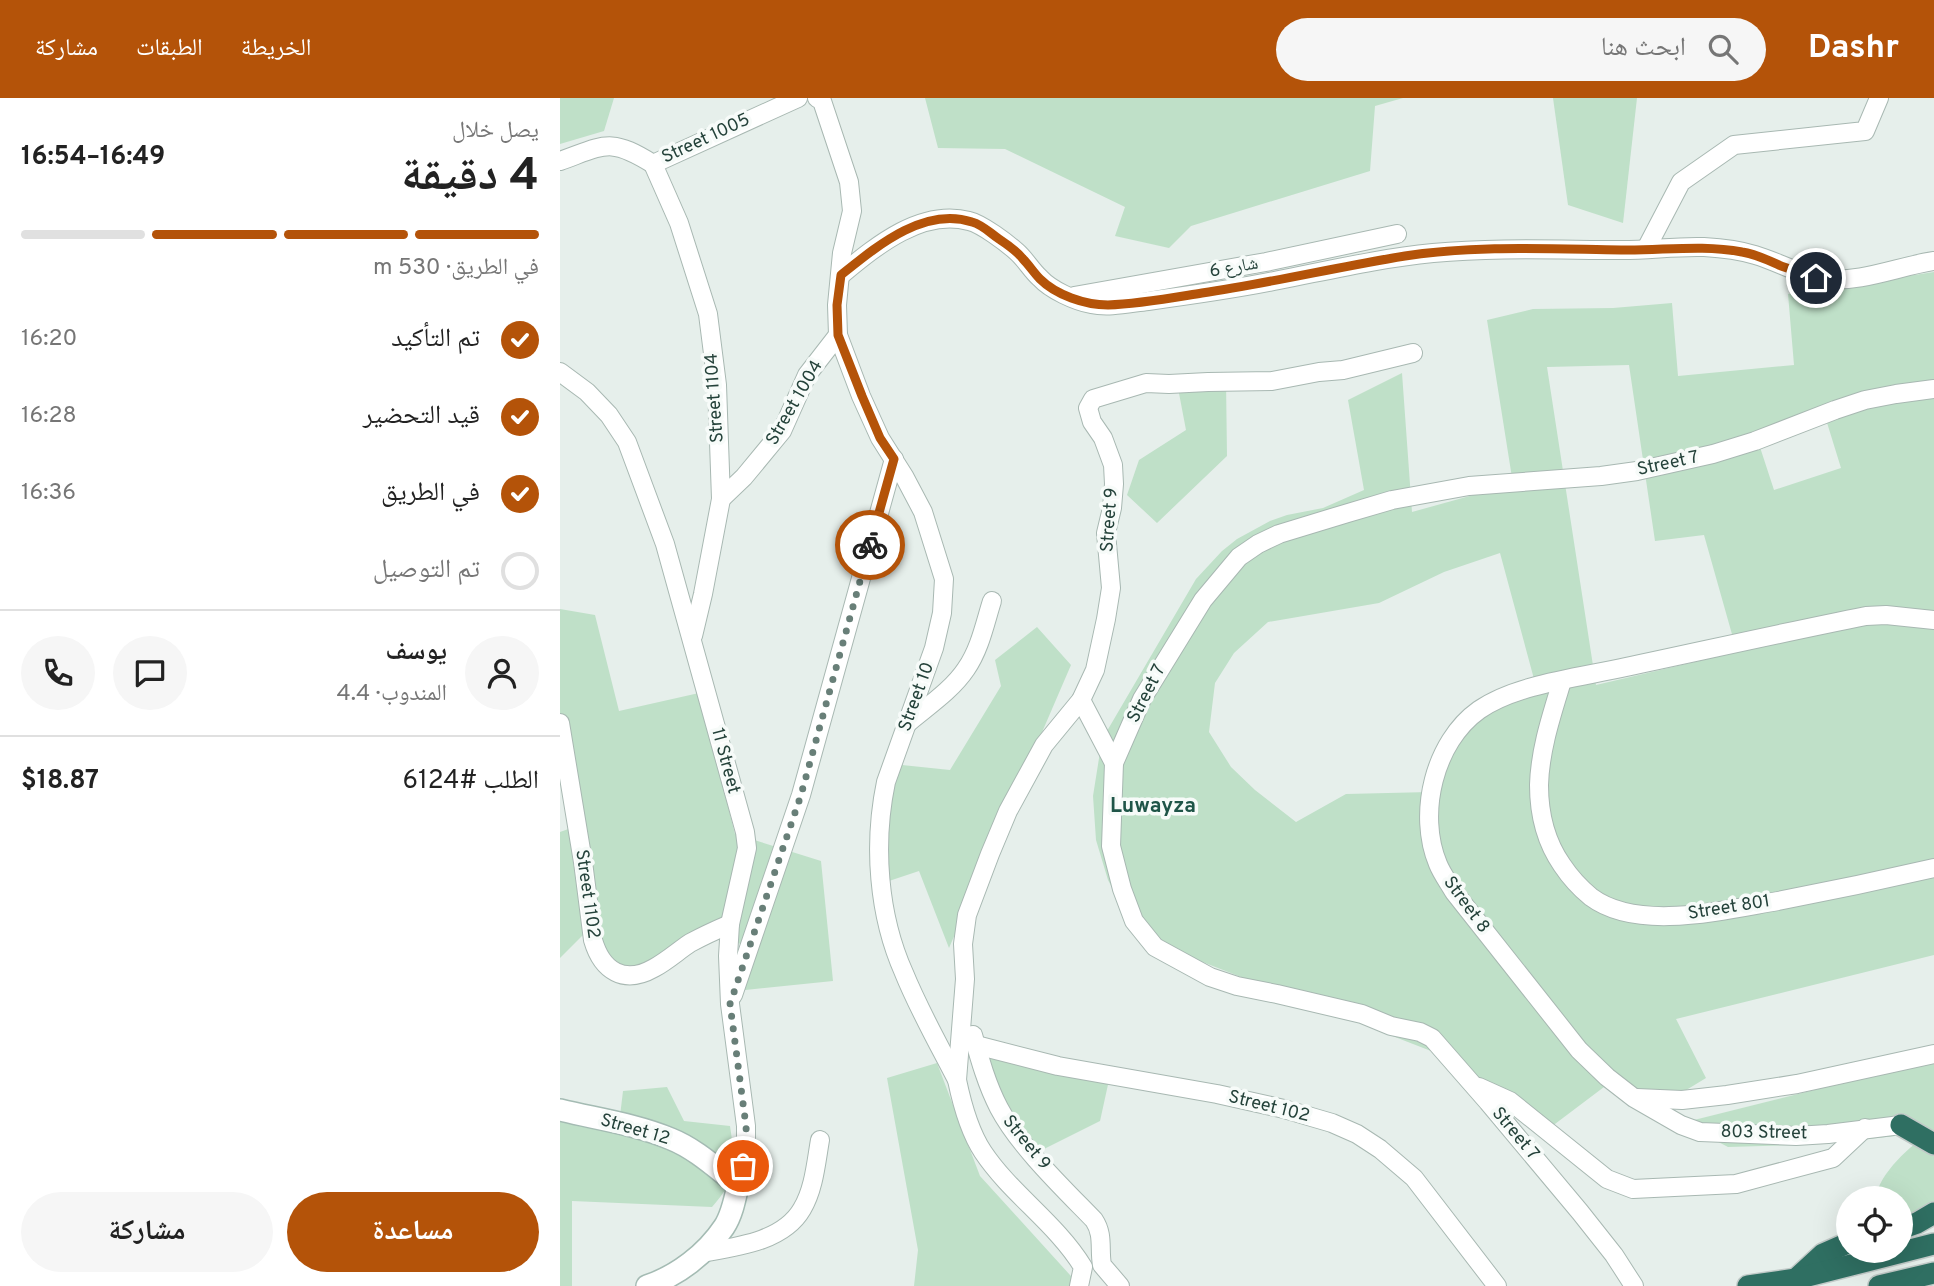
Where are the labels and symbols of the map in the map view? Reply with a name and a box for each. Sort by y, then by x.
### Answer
street label: Street 1005 [658,109,754,169]
pin [1786,248,1846,308]
street label: شارع 6 [1208,252,1260,284]
street label: Street 1104 [700,352,730,444]
street label: Street 1004 [761,356,829,450]
street label: Street 7 [1635,446,1701,482]
street label: Street 9 [1096,487,1124,553]
courier [835,510,905,580]
street label: Street 10 [894,659,940,735]
street label: Street 7 [1123,661,1171,727]
street label: 11 Street [705,726,745,796]
district label: Luwayza [1110,793,1196,820]
street label: Street 1102 [569,848,605,940]
street label: Street 8 [1438,872,1494,938]
street label: Street 801 [1686,890,1772,926]
street label: Street 102 [1226,1086,1312,1128]
street label: Street 7 [1486,1103,1544,1165]
street label: Street 12 [597,1109,673,1151]
street label: Street 9 [997,1111,1055,1175]
street label: 803 Street [1720,1121,1808,1145]
pin [713,1136,773,1196]

